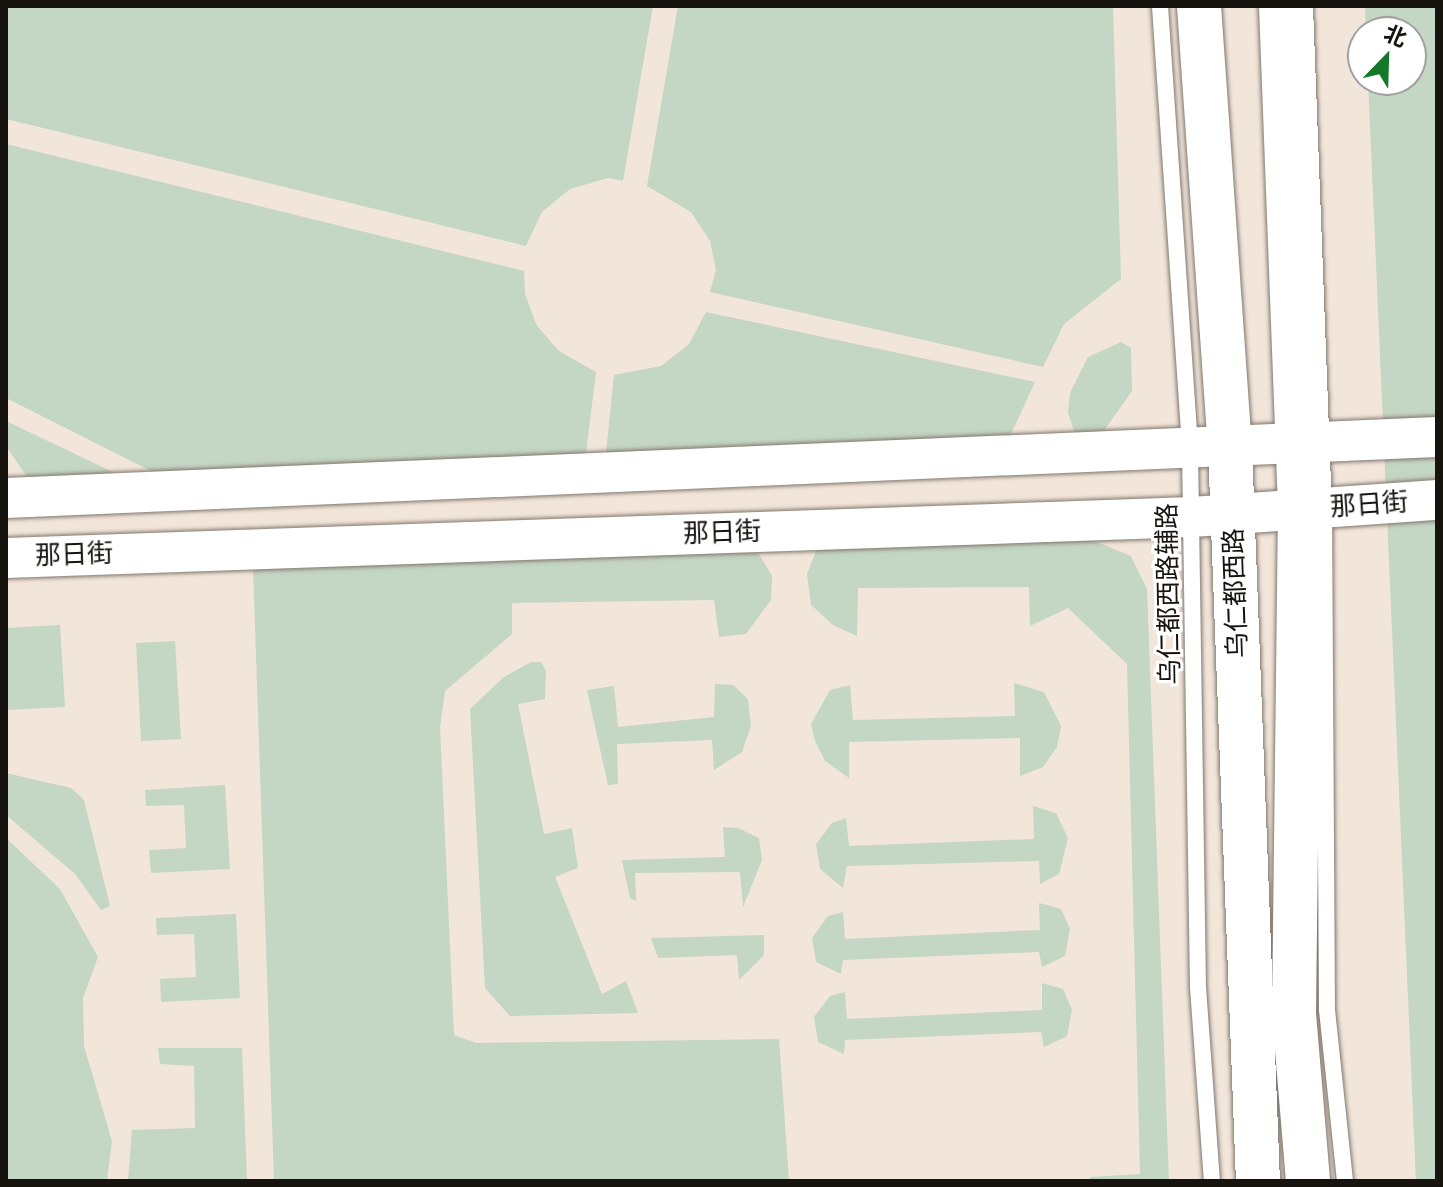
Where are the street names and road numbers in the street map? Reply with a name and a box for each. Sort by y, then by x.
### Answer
street label: 那日街 [1329,487,1409,523]
street label: 乌仁都西路辅路 [1152,503,1186,685]
street label: 那日街 [682,516,762,550]
street label: 乌仁都西路 [1218,527,1254,659]
street label: 那日街 [34,538,114,572]

